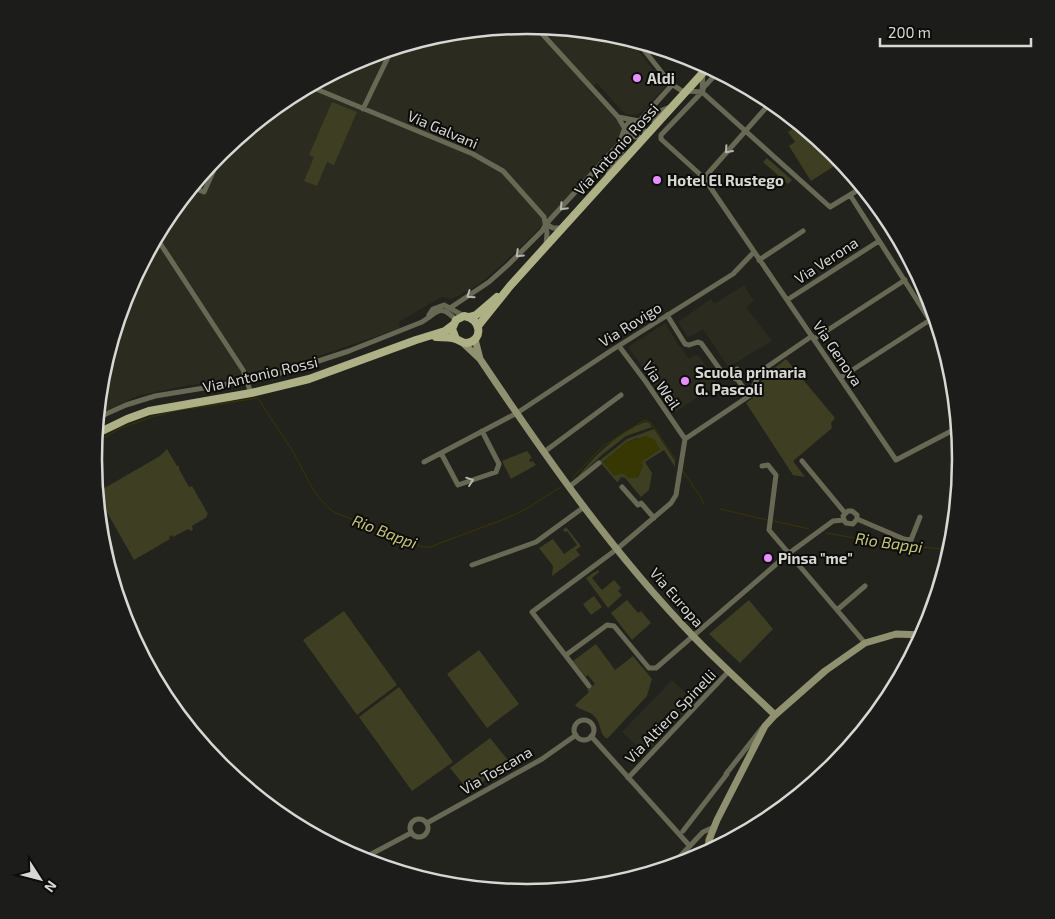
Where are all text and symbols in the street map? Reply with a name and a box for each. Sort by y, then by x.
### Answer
scale bar [880,15,1031,47]
text: 200 m [888,23,931,41]
place label: Aldi [647,69,675,87]
marker: Aldi [631,72,643,84]
street label: Via Antonio Rossi [570,99,662,199]
street label: Via Galvani [405,106,481,152]
one-way arrow [725,145,734,154]
place label: Hotel El Rustego [667,171,784,189]
marker: Hotel El Rustego [651,174,663,186]
one-way arrow [560,201,569,210]
street label: Via Verona [791,233,861,287]
one-way arrow [516,248,525,257]
one-way arrow [466,289,476,298]
street label: Via Rovigo [595,298,665,350]
street label: Via Genova [810,317,866,389]
street label: Via Antonio Rossi [201,352,319,396]
street label: Via Weil [639,357,685,413]
place label: Scuola primaria G. Pascoli [695,363,806,398]
marker: Scuola primaria G. Pascoli [679,375,691,387]
one-way arrow [465,477,473,487]
water label: Rio Bappi [350,510,420,552]
water label: Rio Bappi [854,528,924,556]
place label: Pinsa "me" [778,549,853,567]
marker: Pinsa "me" [762,552,774,564]
street label: Via Europa [646,564,708,630]
street label: Via Altiero Spinelli [621,665,719,767]
street label: Via Toscana [457,742,535,798]
north arrow [15,854,65,904]
text: N [41,878,61,896]

